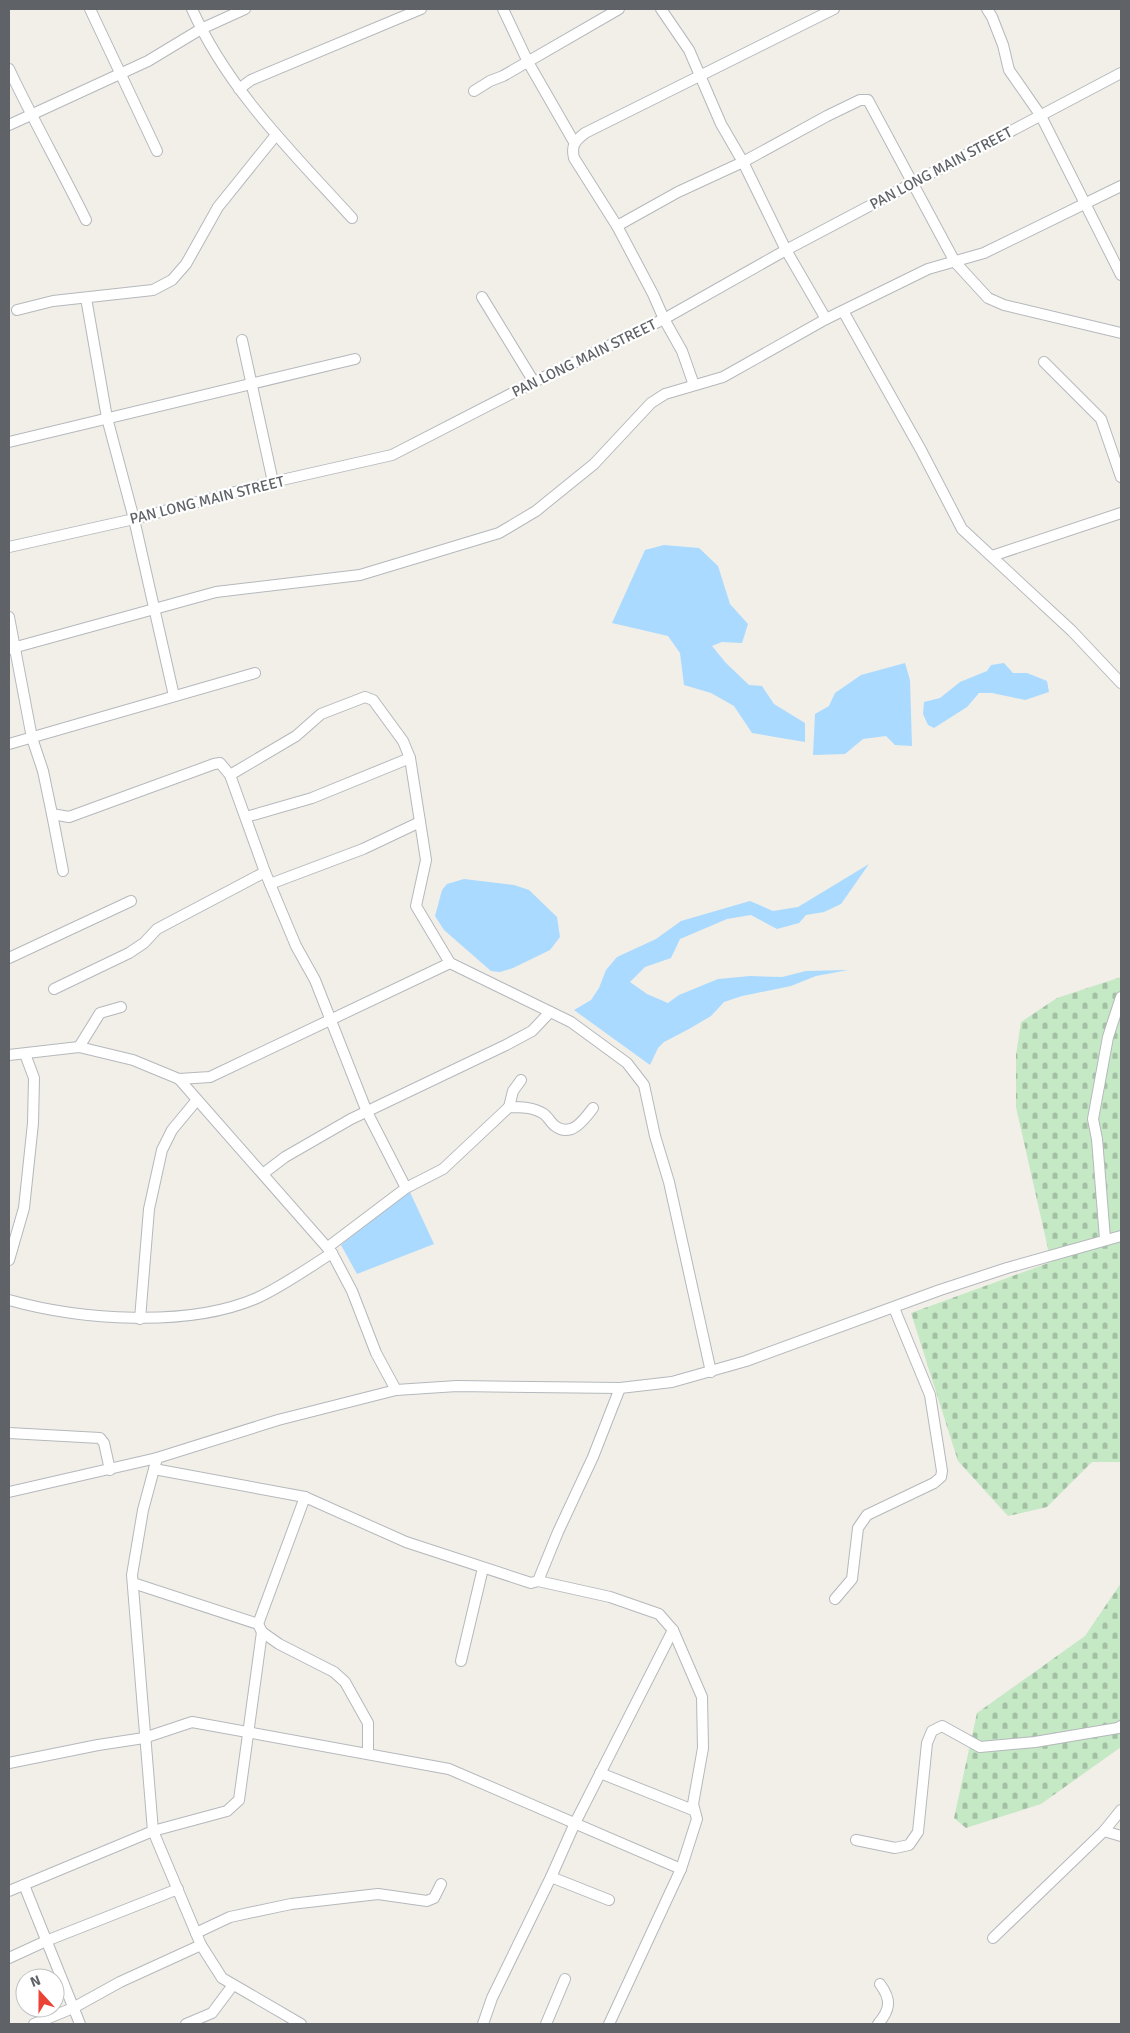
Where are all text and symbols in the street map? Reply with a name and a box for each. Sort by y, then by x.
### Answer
street label: PAN LONG MAIN STREET [867,123,1016,213]
street label: PAN LONG MAIN STREET [509,315,660,401]
street label: PAN LONG MAIN STREET [128,472,287,528]
north arrow [15,1968,65,2018]
text: N [28,1972,43,1991]

